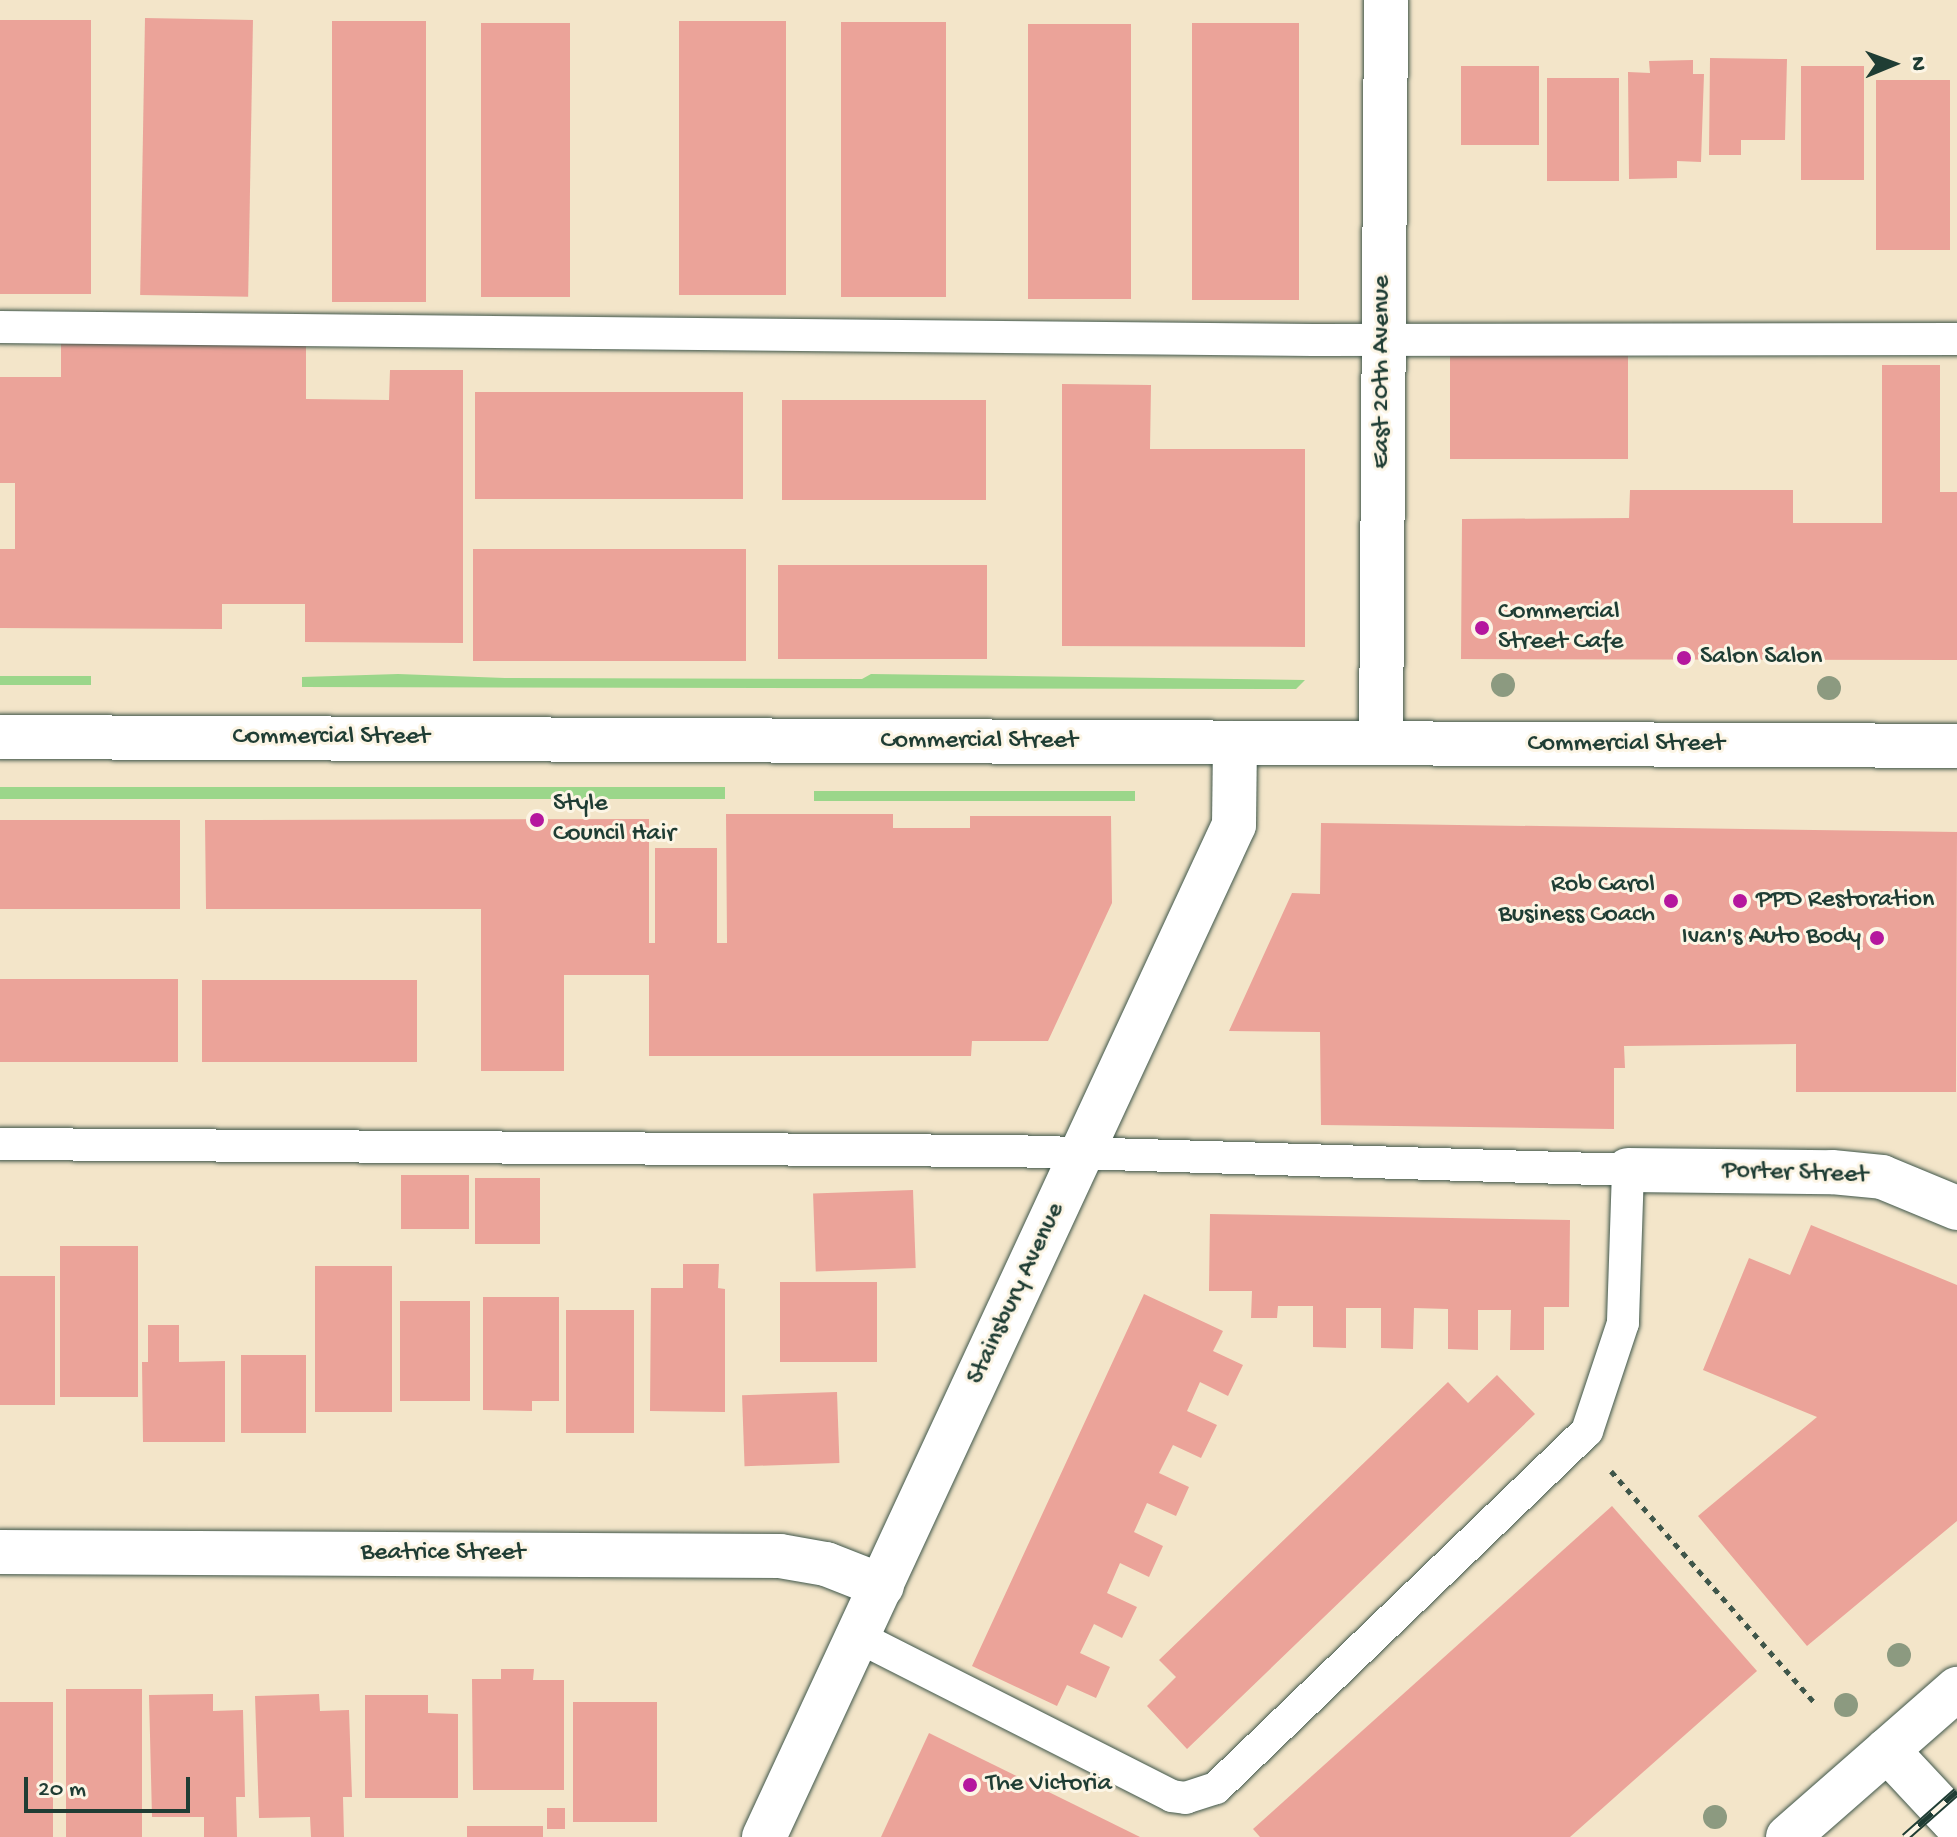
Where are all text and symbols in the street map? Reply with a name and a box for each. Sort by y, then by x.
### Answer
north arrow [1853,24,1933,104]
text: N [1904,56,1930,71]
street label: East 20th Avenue [1367,275,1399,469]
place label: Commercial Street Cafe [1498,597,1623,658]
marker: Commercial Street Cafe [1473,619,1491,637]
place label: Salon Salon [1700,642,1822,674]
marker: Salon Salon [1675,649,1693,667]
street label: Commercial Street [232,722,430,754]
street label: Commercial Street [880,726,1078,758]
street label: Commercial Street [1527,729,1725,761]
place label: Style Council Hair [553,789,676,850]
marker: Style Council Hair [528,811,546,829]
place label: Rob Carol Business Coach [1498,870,1655,932]
place label: PPD Restoration [1756,885,1934,917]
marker: Rob Carol Business Coach [1662,892,1680,910]
marker: PPD Restoration [1731,892,1749,910]
place label: Ivan's Auto Body [1682,922,1861,954]
marker: Ivan's Auto Body [1868,929,1886,947]
street label: Porter Street [1722,1156,1868,1192]
street label: Stainsbury Avenue [961,1198,1073,1390]
street label: Beatrice Street [361,1538,525,1570]
scale bar [28,1761,194,1811]
place label: The Victoria [986,1769,1112,1801]
text: 20 m [38,1776,86,1805]
marker: The Victoria [961,1776,979,1794]

